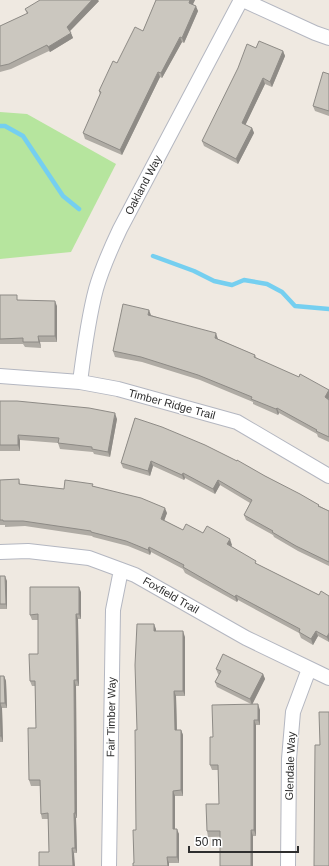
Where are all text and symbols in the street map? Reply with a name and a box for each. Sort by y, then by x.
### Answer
street label: Oakland Way [122,153,164,217]
street label: Timber Ridge Trail [127,387,217,421]
street label: Foxfield Trail [141,574,201,616]
street label: Fair Timber Way [104,676,118,757]
street label: Glendale Way [283,731,297,801]
scale bar [189,828,298,854]
text: 50 m [195,835,222,849]

